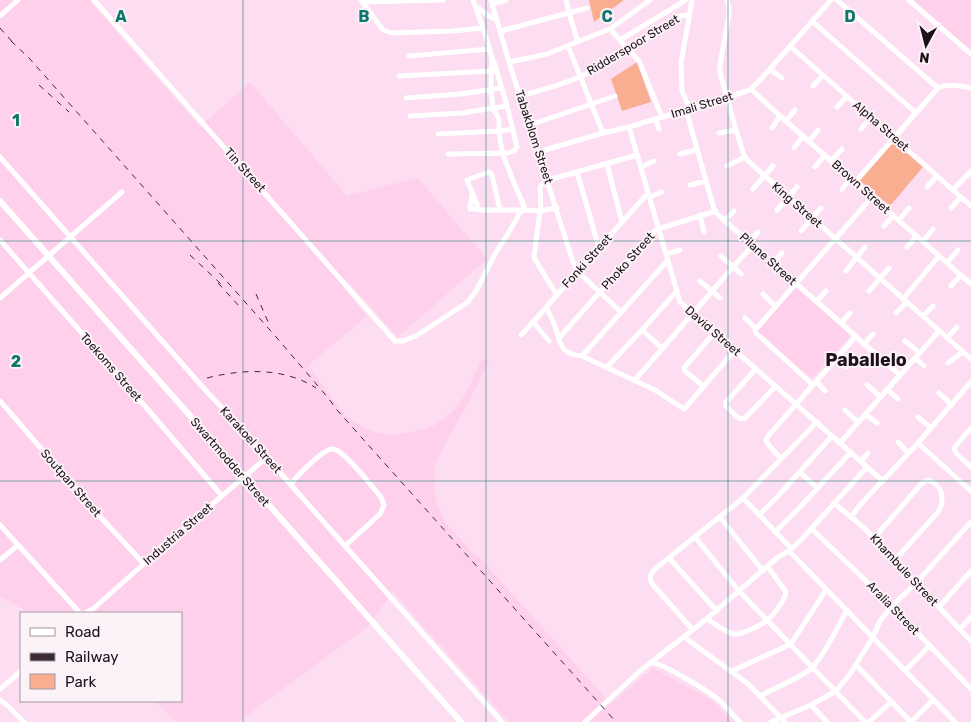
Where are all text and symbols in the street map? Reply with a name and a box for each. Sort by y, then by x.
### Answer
text: A [115,7,127,26]
text: B [358,7,370,26]
text: C [601,7,613,26]
text: D [844,7,856,26]
street label: Ridderspoor Street [584,12,682,78]
north arrow [901,20,951,70]
text: N [918,48,931,66]
street label: Tabakblom Street [512,88,556,186]
street label: Imali Street [669,89,735,121]
street label: Alpha Street [850,98,912,154]
text: 1 [12,111,20,130]
street label: Tin Street [221,145,269,195]
street label: Brown Street [829,157,893,217]
street label: King Street [769,179,825,231]
street label: Phoko Street [599,229,658,293]
street label: Pilane Street [737,230,800,288]
street label: Fonki Street [559,231,615,291]
street label: David Street [682,303,744,359]
street label: Toekoms Street [77,330,145,405]
district label: Paballelo [825,349,907,371]
text: 2 [11,352,21,371]
street label: Karakoel Street [217,404,285,476]
street label: Swartmodder Street [188,415,273,510]
street label: Soutpan Street [38,446,104,520]
street label: Industria Street [140,500,216,568]
street label: Khambule Street [867,531,941,609]
street label: Aralia Street [864,578,922,638]
legend [20,612,182,702]
text: Road [65,623,101,641]
text: Railway [65,648,119,666]
text: Park [65,673,96,691]

